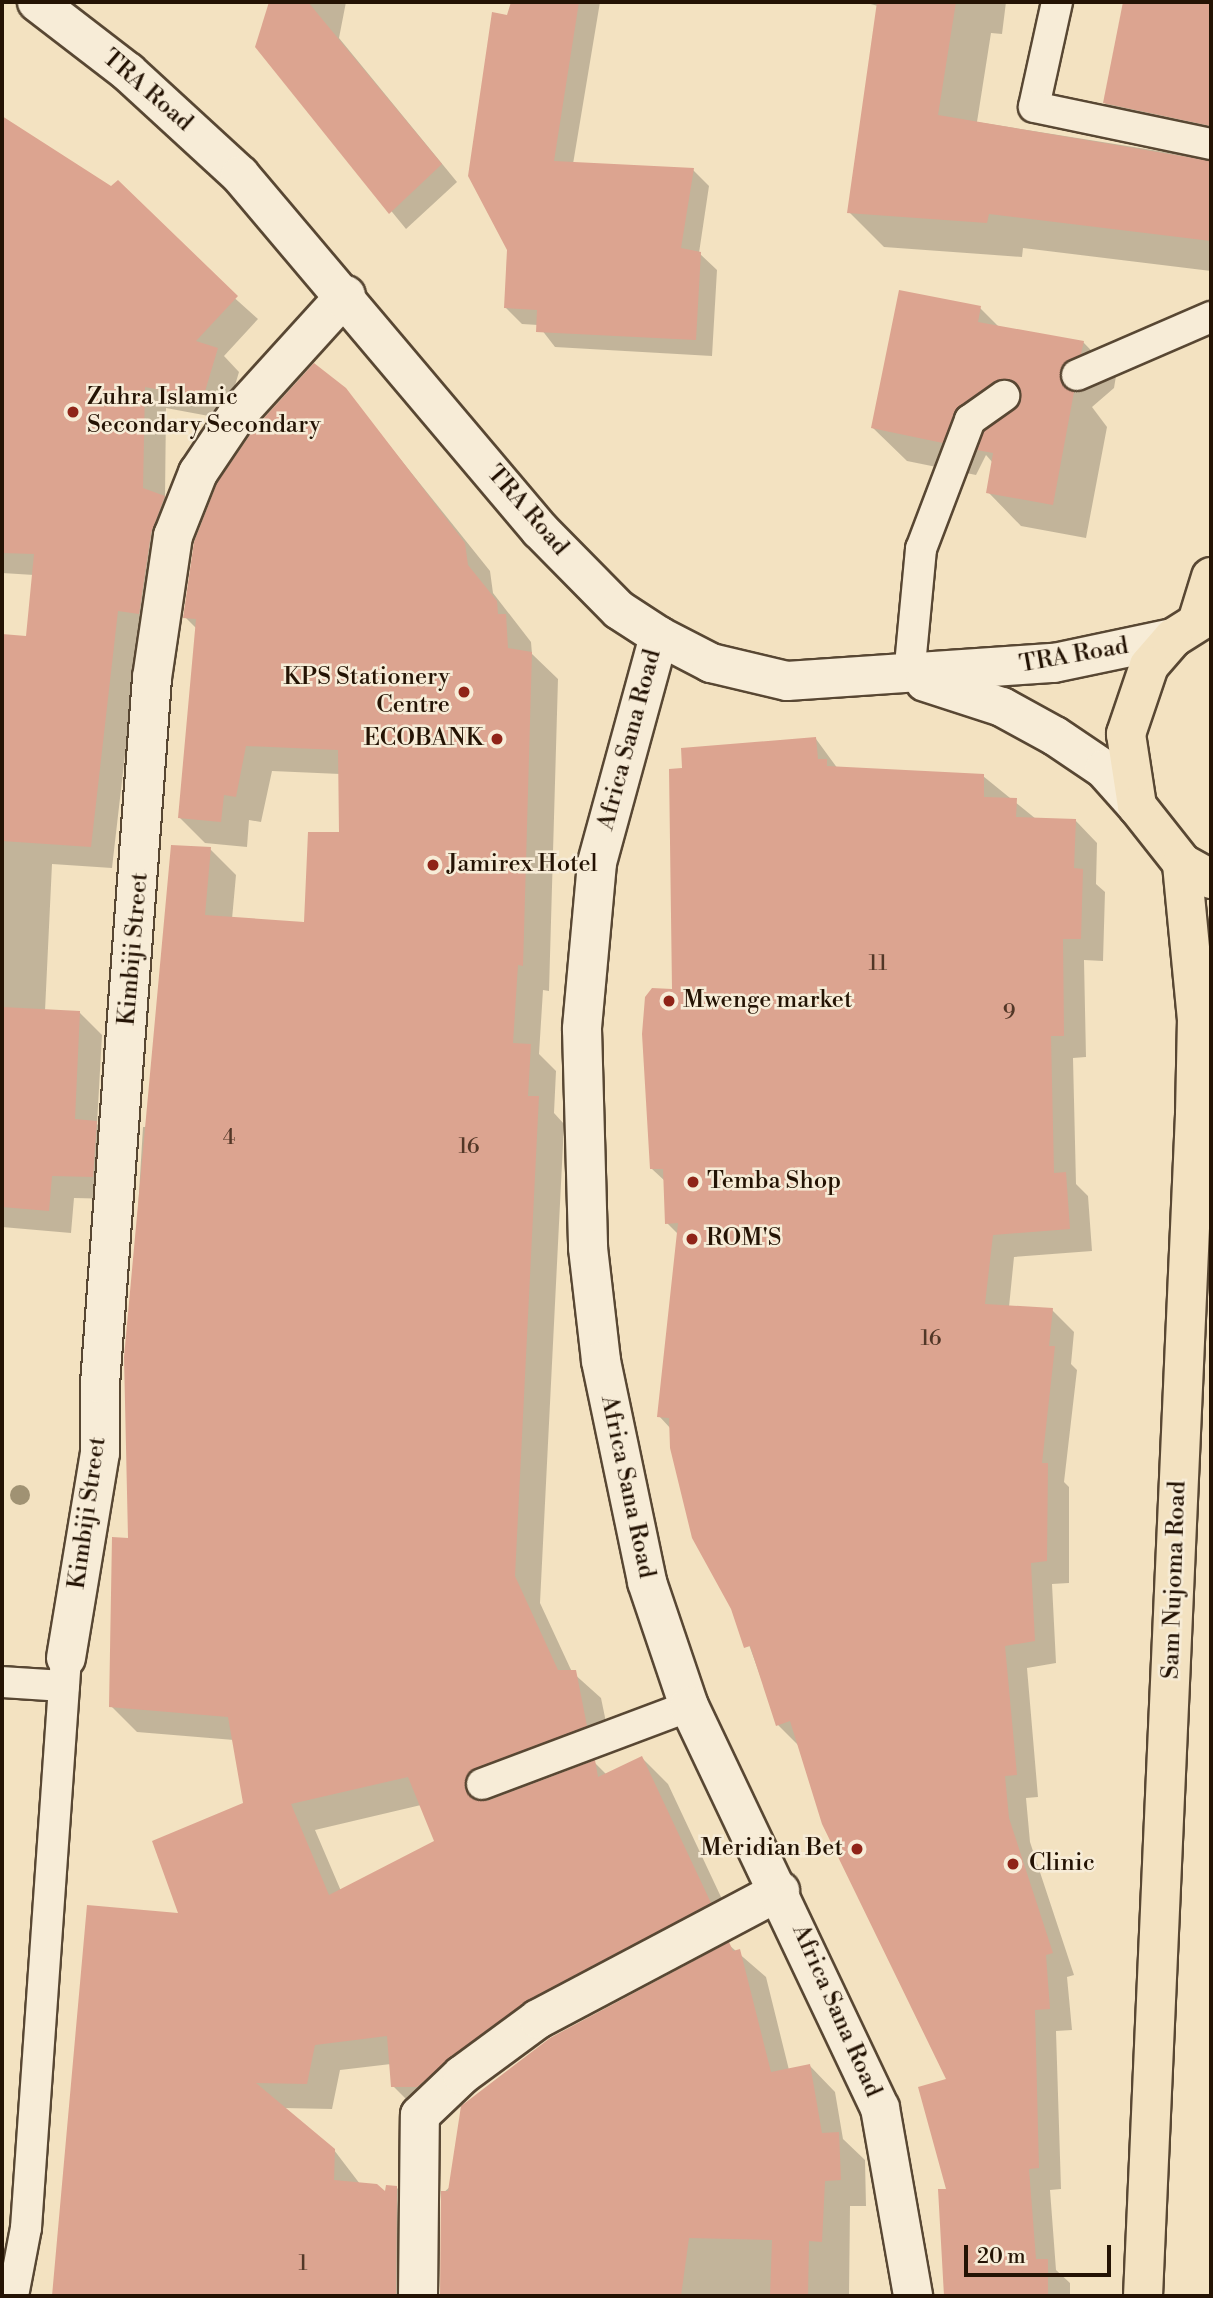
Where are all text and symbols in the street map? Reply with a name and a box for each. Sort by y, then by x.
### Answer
street label: TRA Road [96,44,198,138]
place label: Zuhra Islamic Secondary Secondary [87,384,321,440]
marker: Zuhra Islamic Secondary Secondary [65,404,81,420]
street label: TRA Road [480,460,574,562]
street label: TRA Road [1017,632,1131,680]
street label: Africa Sana Road [592,646,668,834]
place label: KPS Stationery Centre [283,664,450,720]
marker: KPS Stationery Centre [456,684,472,700]
place label: ECOBANK [364,725,483,753]
marker: ECOBANK [489,731,505,747]
place label: Jamirex Hotel [447,851,598,879]
marker: Jamirex Hotel [425,857,441,873]
street label: Kimbiji Street [113,871,155,1027]
house number: 11 [869,951,887,977]
place label: Mwenge market [683,987,852,1015]
marker: Mwenge market [661,993,677,1009]
house number: 9 [1003,1000,1015,1026]
house number: 4 [223,1125,235,1151]
house number: 16 [458,1134,480,1160]
place label: Temba Shop [707,1168,841,1196]
marker: Temba Shop [685,1174,701,1190]
place label: ROM'S [706,1225,782,1253]
marker: ROM'S [684,1231,700,1247]
house number: 16 [920,1326,942,1352]
street label: Africa Sana Road [594,1393,660,1581]
street label: Kimbiji Street [63,1435,113,1591]
street label: Sam Nujoma Road [1157,1480,1193,1680]
place label: Meridian Bet [700,1835,843,1863]
marker: Meridian Bet [849,1841,865,1857]
place label: Clinic [1029,1850,1095,1878]
marker: Clinic [1003,1854,1023,1874]
street label: Africa Sana Road [785,1920,887,2102]
scale bar [968,2232,1115,2276]
text: 20 m [977,2244,1026,2270]
house number: 1 [298,2251,308,2277]

